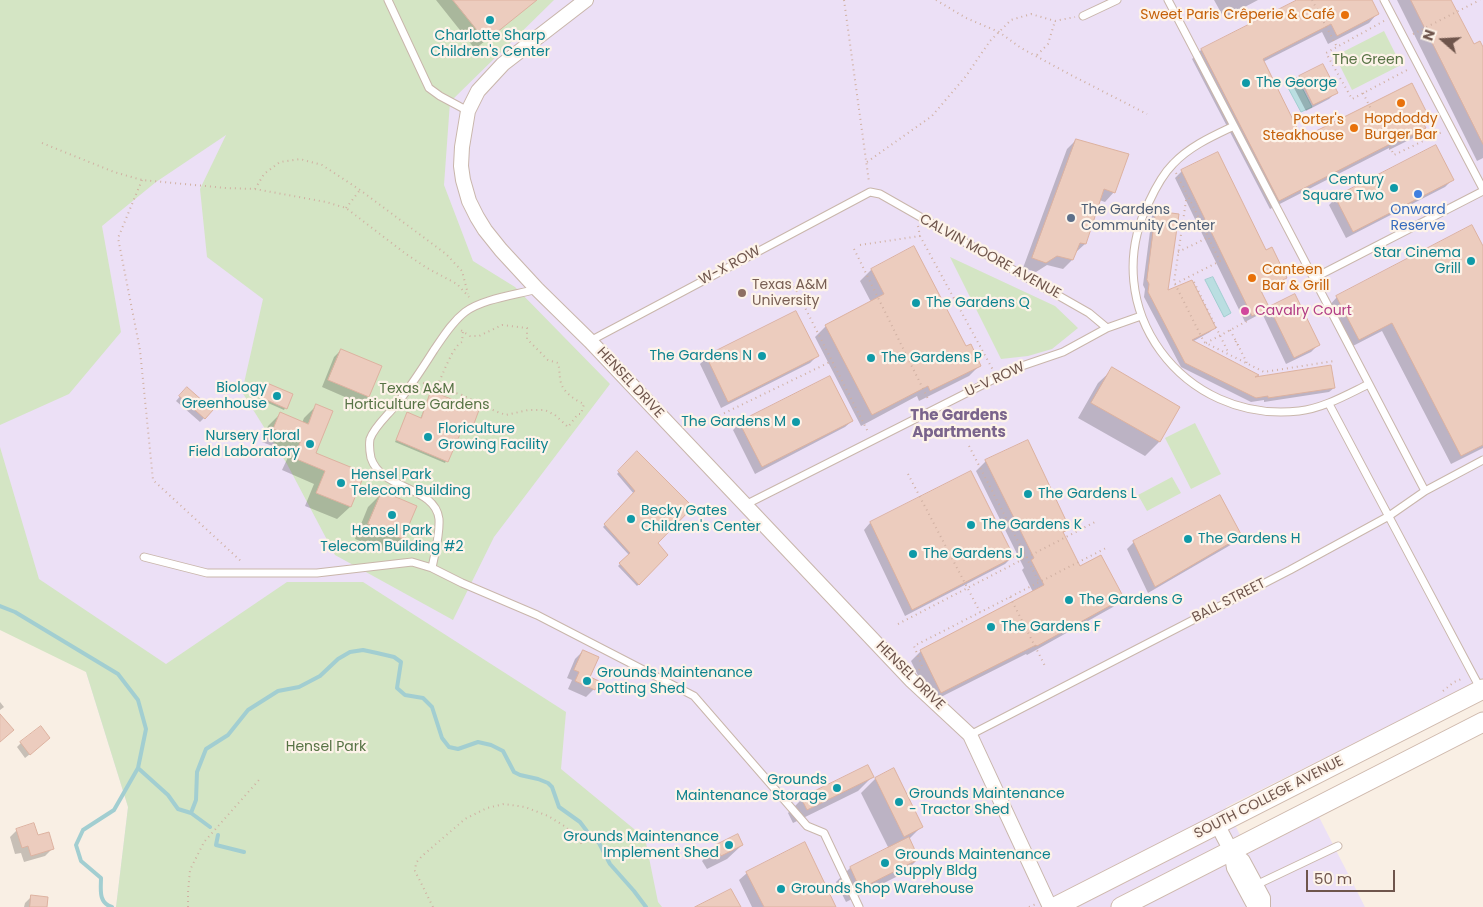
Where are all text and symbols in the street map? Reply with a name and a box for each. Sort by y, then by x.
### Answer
place label: Sweet Paris Crêperie & Café [1140,7,1335,23]
marker: Sweet Paris Crêperie & Café [1339,9,1351,21]
marker: Charlotte Sharp Children's Center [484,14,496,26]
north arrow [1418,15,1468,65]
text: N [1418,27,1440,43]
place label: Charlotte Sharp Children's Center [430,28,550,60]
park label: The Green [1332,52,1404,68]
place label: The George [1256,75,1337,91]
marker: The George [1240,77,1252,89]
marker: Hopdoddy Burger Bar [1395,97,1407,109]
place label: Hopdoddy Burger Bar [1364,111,1438,144]
place label: Porter's Steakhouse [1262,112,1344,144]
marker: Porter's Steakhouse [1348,122,1360,134]
place label: Century Square Two [1302,172,1384,204]
marker: Century Square Two [1388,182,1400,194]
marker: Onward Reserve [1412,188,1424,200]
place label: The Gardens Community Center [1081,202,1215,234]
place label: Onward Reserve [1390,202,1446,234]
street label: CALVIN MOORE AVENUE [916,211,1064,303]
marker: The Gardens Community Center [1065,212,1077,224]
street label: W-X ROW [696,243,764,289]
place label: Star Cinema Grill [1373,245,1461,278]
marker: Star Cinema Grill [1465,255,1477,267]
place label: Canteen Bar & Grill [1262,262,1330,294]
marker: Canteen Bar & Grill [1246,272,1258,284]
place label: Texas A&M University [752,277,827,310]
marker: Texas A&M University [736,287,748,299]
place label: The Gardens Q [926,295,1030,311]
marker: The Gardens Q [910,297,922,309]
place label: Cavalry Court [1255,303,1352,319]
marker: Cavalry Court [1239,305,1251,317]
street label: HENSEL DRIVE [593,344,667,422]
place label: The Gardens N [649,348,752,364]
marker: The Gardens N [756,350,768,362]
place label: The Gardens P [881,350,982,366]
marker: The Gardens P [865,352,877,364]
street label: U-V ROW [963,359,1027,401]
place label: Biology Greenhouse [182,380,267,412]
park label: Texas A&M Horticulture Gardens [345,381,489,414]
marker: Biology Greenhouse [271,390,283,402]
district label: The Gardens Apartments [910,407,1008,442]
place label: The Gardens M [681,414,786,430]
marker: The Gardens M [790,416,802,428]
place label: Floriculture Growing Facility [438,421,548,454]
place label: Nursery Floral Field Laboratory [188,428,300,461]
marker: Floriculture Growing Facility [422,431,434,443]
marker: Nursery Floral Field Laboratory [304,438,316,450]
place label: Hensel Park Telecom Building [351,467,471,500]
marker: Hensel Park Telecom Building [335,477,347,489]
place label: The Gardens L [1038,486,1137,502]
marker: The Gardens L [1022,488,1034,500]
place label: Becky Gates Children's Center [641,503,761,536]
marker: Hensel Park Telecom Building #2 [386,509,398,521]
marker: Becky Gates Children's Center [625,513,637,525]
place label: The Gardens K [981,517,1082,533]
marker: The Gardens K [965,519,977,531]
place label: Hensel Park Telecom Building #2 [320,523,464,556]
place label: The Gardens H [1198,531,1300,547]
marker: The Gardens H [1182,533,1194,545]
place label: The Gardens J [923,546,1023,562]
marker: The Gardens J [907,548,919,560]
street label: BALL STREET [1190,575,1268,627]
place label: The Gardens G [1079,592,1183,608]
marker: The Gardens G [1063,594,1075,606]
place label: The Gardens F [1001,619,1101,635]
marker: The Gardens F [985,621,997,633]
street label: HENSEL DRIVE [872,638,948,714]
place label: Grounds Maintenance Potting Shed [597,665,753,698]
marker: Grounds Maintenance Potting Shed [581,675,593,687]
park label: Hensel Park [286,739,366,755]
street label: SOUTH COLLEGE AVENUE [1192,753,1346,843]
place label: Grounds Maintenance Storage [676,772,827,804]
marker: Grounds Maintenance Storage [831,782,843,794]
place label: Grounds Maintenance - Tractor Shed [909,786,1065,819]
marker: Grounds Maintenance - Tractor Shed [893,796,905,808]
place label: Grounds Maintenance Implement Shed [563,829,719,862]
marker: Grounds Maintenance Implement Shed [723,839,735,851]
place label: Grounds Maintenance Supply Bldg [895,847,1051,880]
marker: Grounds Maintenance Supply Bldg [879,857,891,869]
scale bar [1308,860,1397,892]
text: 50 m [1314,868,1352,889]
place label: Grounds Shop Warehouse [791,881,974,897]
marker: Grounds Shop Warehouse [775,883,787,895]

